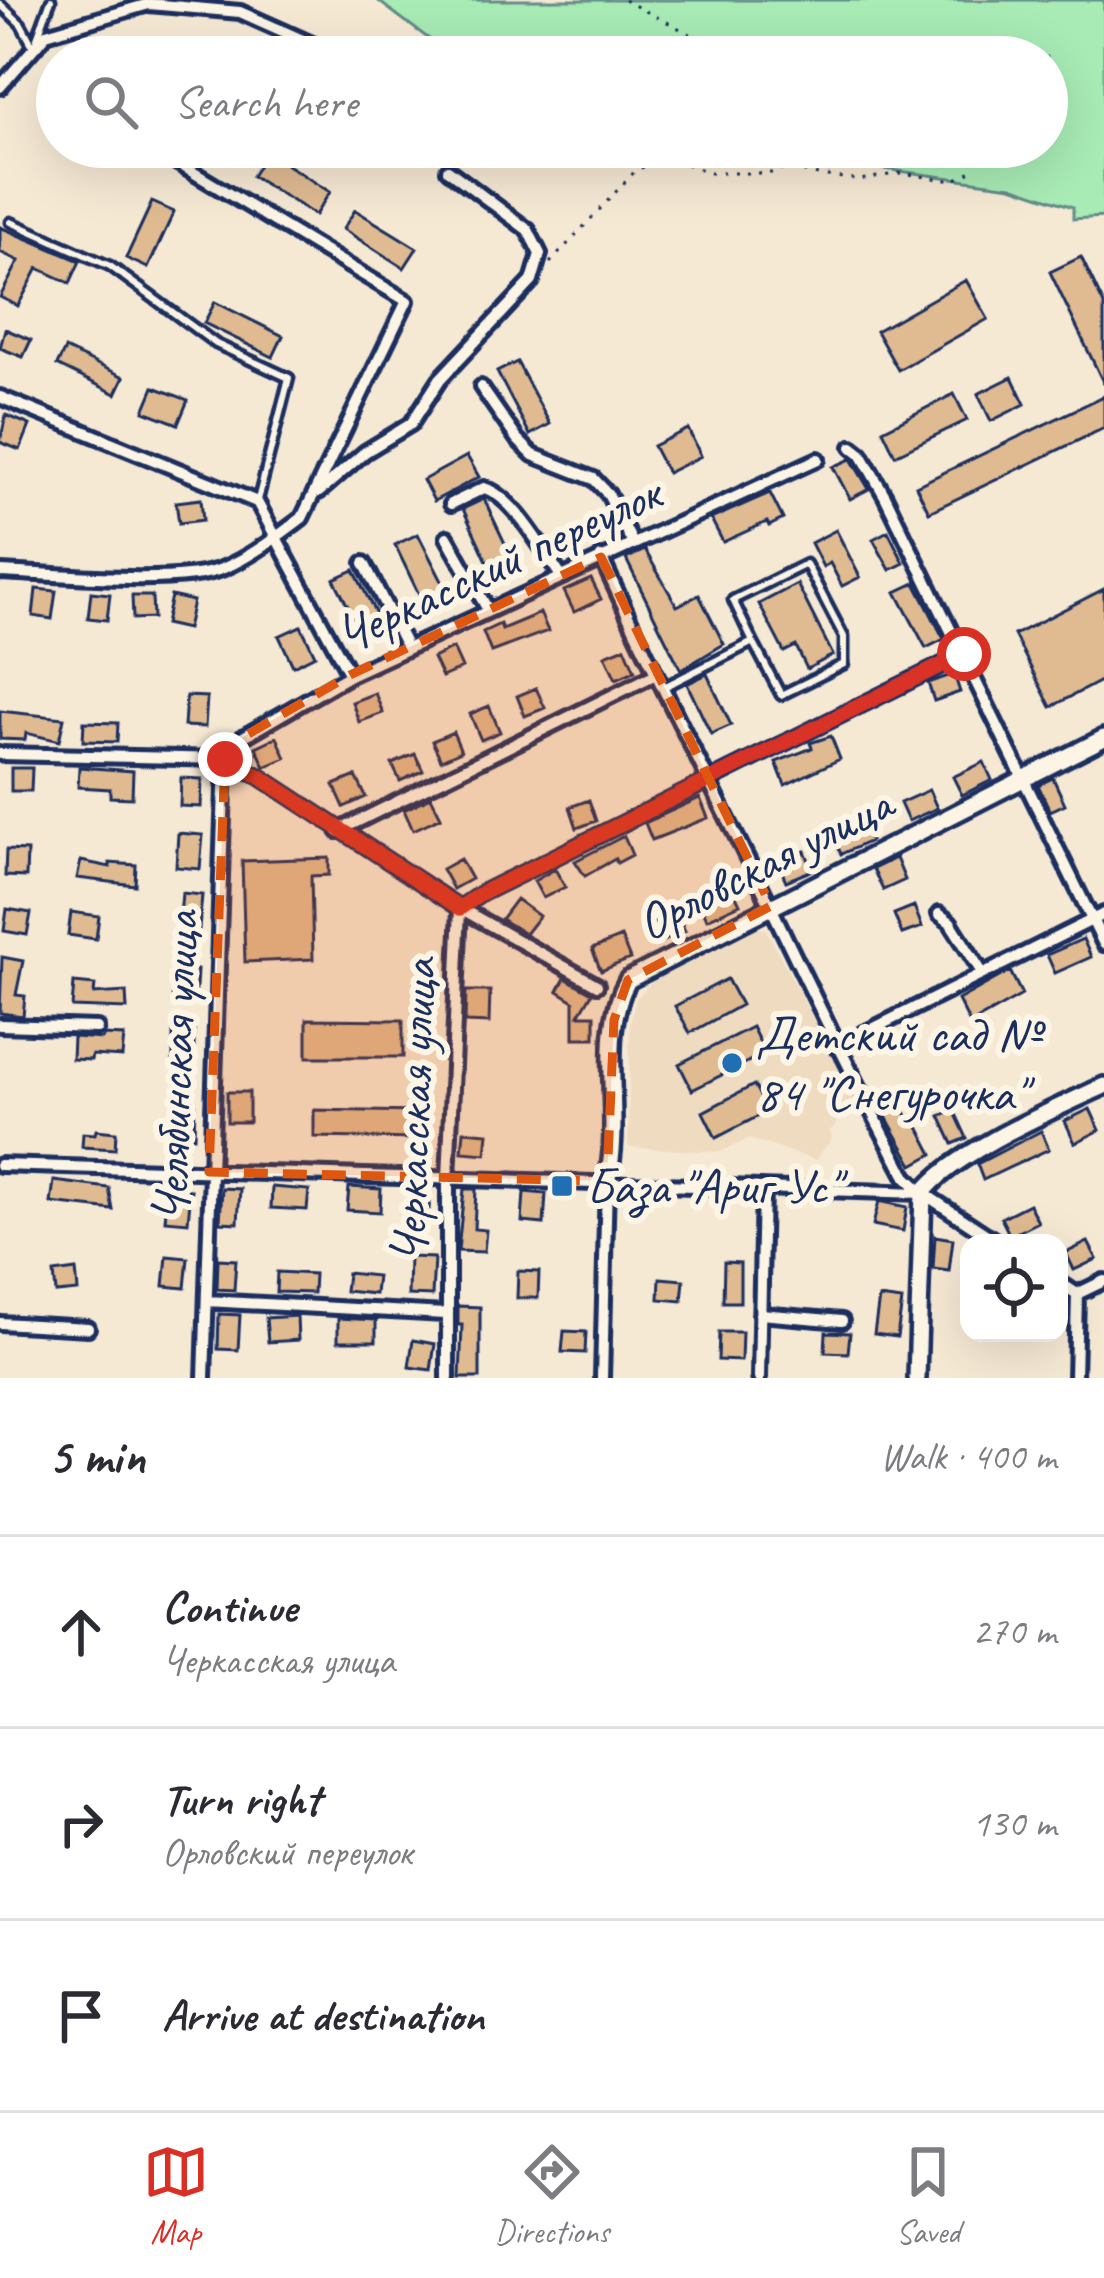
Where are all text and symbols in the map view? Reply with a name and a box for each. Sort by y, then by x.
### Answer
search box [36,36,1068,168]
icon: search [78,69,144,135]
text: Search here [174,74,357,131]
street label: Черкасский переулок [326,459,674,667]
route start [937,627,991,681]
route end [198,732,252,786]
street label: Орловская улица [626,770,906,955]
street label: Челябинская улица [138,907,213,1224]
street label: Черкасская улица [376,954,450,1264]
place label: Детский сад № 84 "Снегурочка" [756,1002,1046,1125]
marker: Детский сад № 84 "Снегурочка" [719,1050,745,1076]
place label: База "Ариг Ус" [586,1154,849,1218]
marker: База "Ариг Ус" [549,1173,575,1199]
map controls [960,1234,1068,1342]
button: locate [960,1234,1068,1342]
text: 5 min [48,1424,145,1488]
text: Walk · 400 m [880,1432,1056,1481]
text: Continue [162,1579,296,1636]
icon: ahead [48,1599,114,1665]
text: 270 m [972,1607,1056,1656]
text: Черкасская улица [162,1636,395,1685]
text: Turn right [162,1771,320,1828]
icon: right [48,1791,114,1857]
text: 130 m [972,1799,1056,1848]
text: Орловский переулок [162,1828,412,1877]
icon: arrive [48,1983,114,2049]
text: Arrive at destination [162,1987,484,2044]
tab: Map [143,2139,209,2253]
tab: Directions [495,2139,609,2253]
tab: Saved [895,2139,961,2253]

